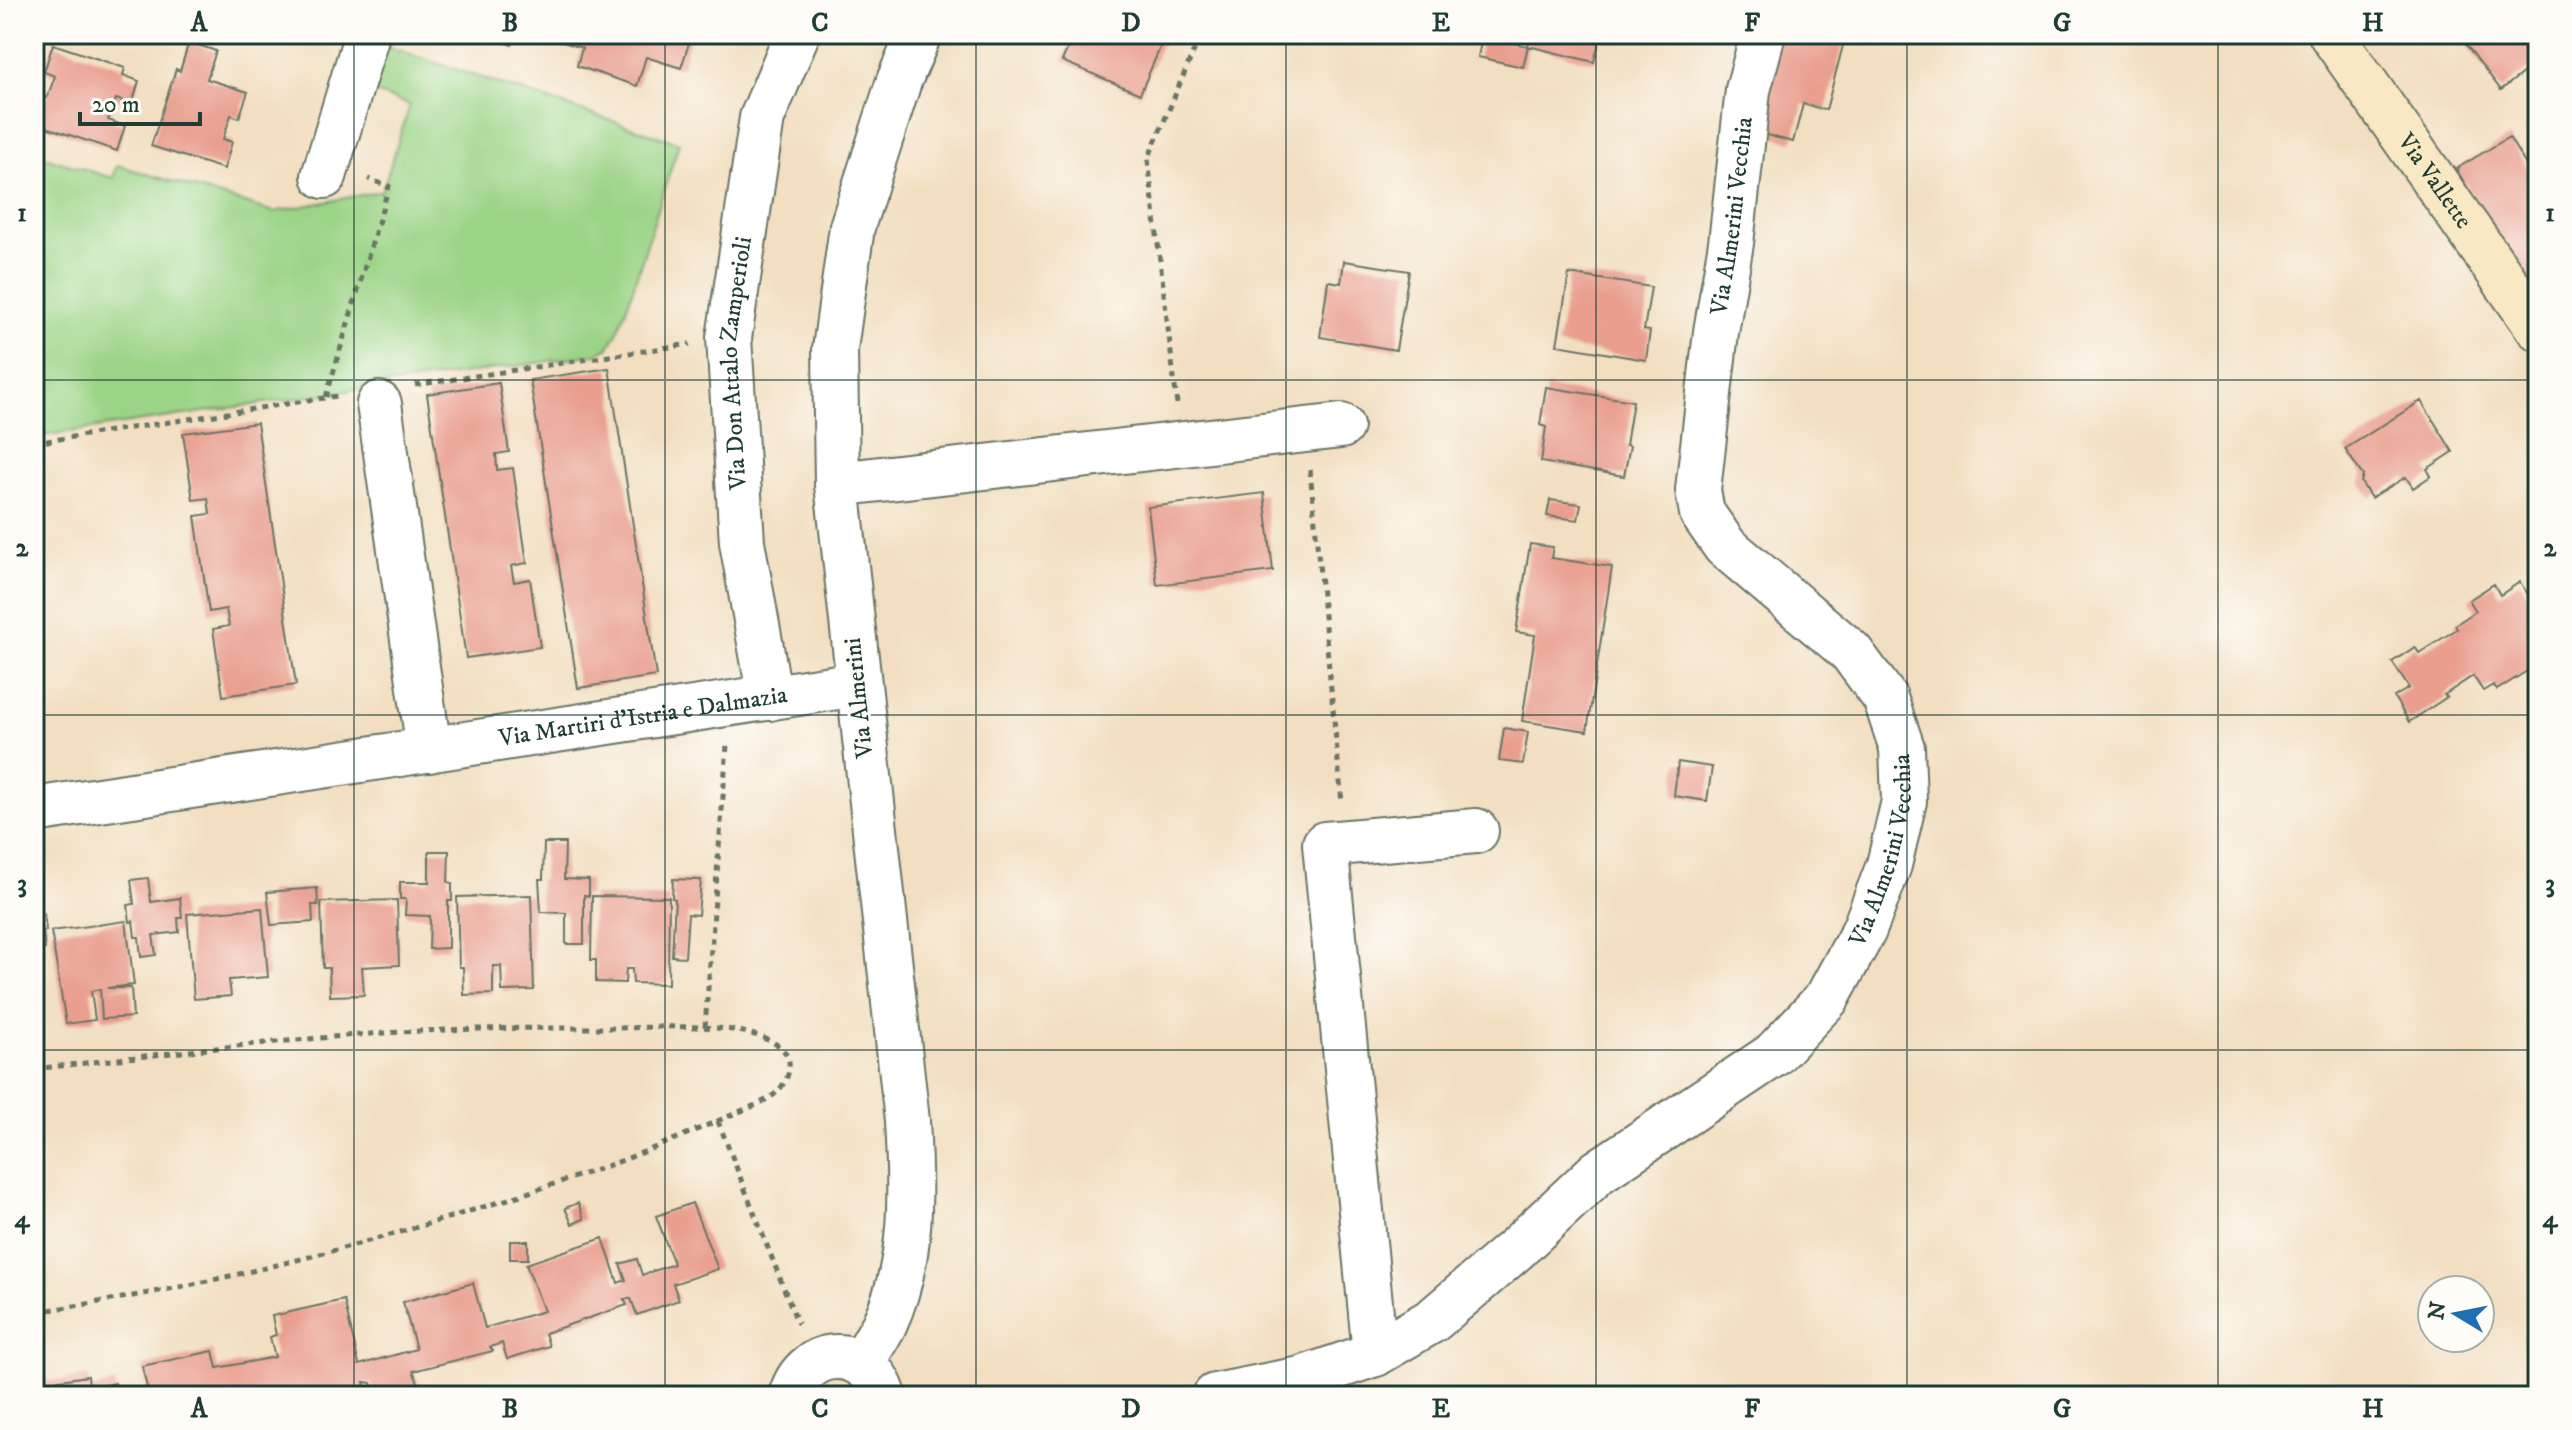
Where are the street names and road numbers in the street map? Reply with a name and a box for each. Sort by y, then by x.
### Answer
street label: Via Almerini Vecchia [1704,115,1760,318]
street label: Via Vallette [2390,127,2479,235]
street label: Via Don Attalo Zamperioli [714,235,759,492]
street label: Via Almerini [838,636,880,761]
street label: Via Martiri d'Istria e Dalmazia [496,680,790,754]
street label: Via Almerini Vecchia [1842,752,1919,953]

